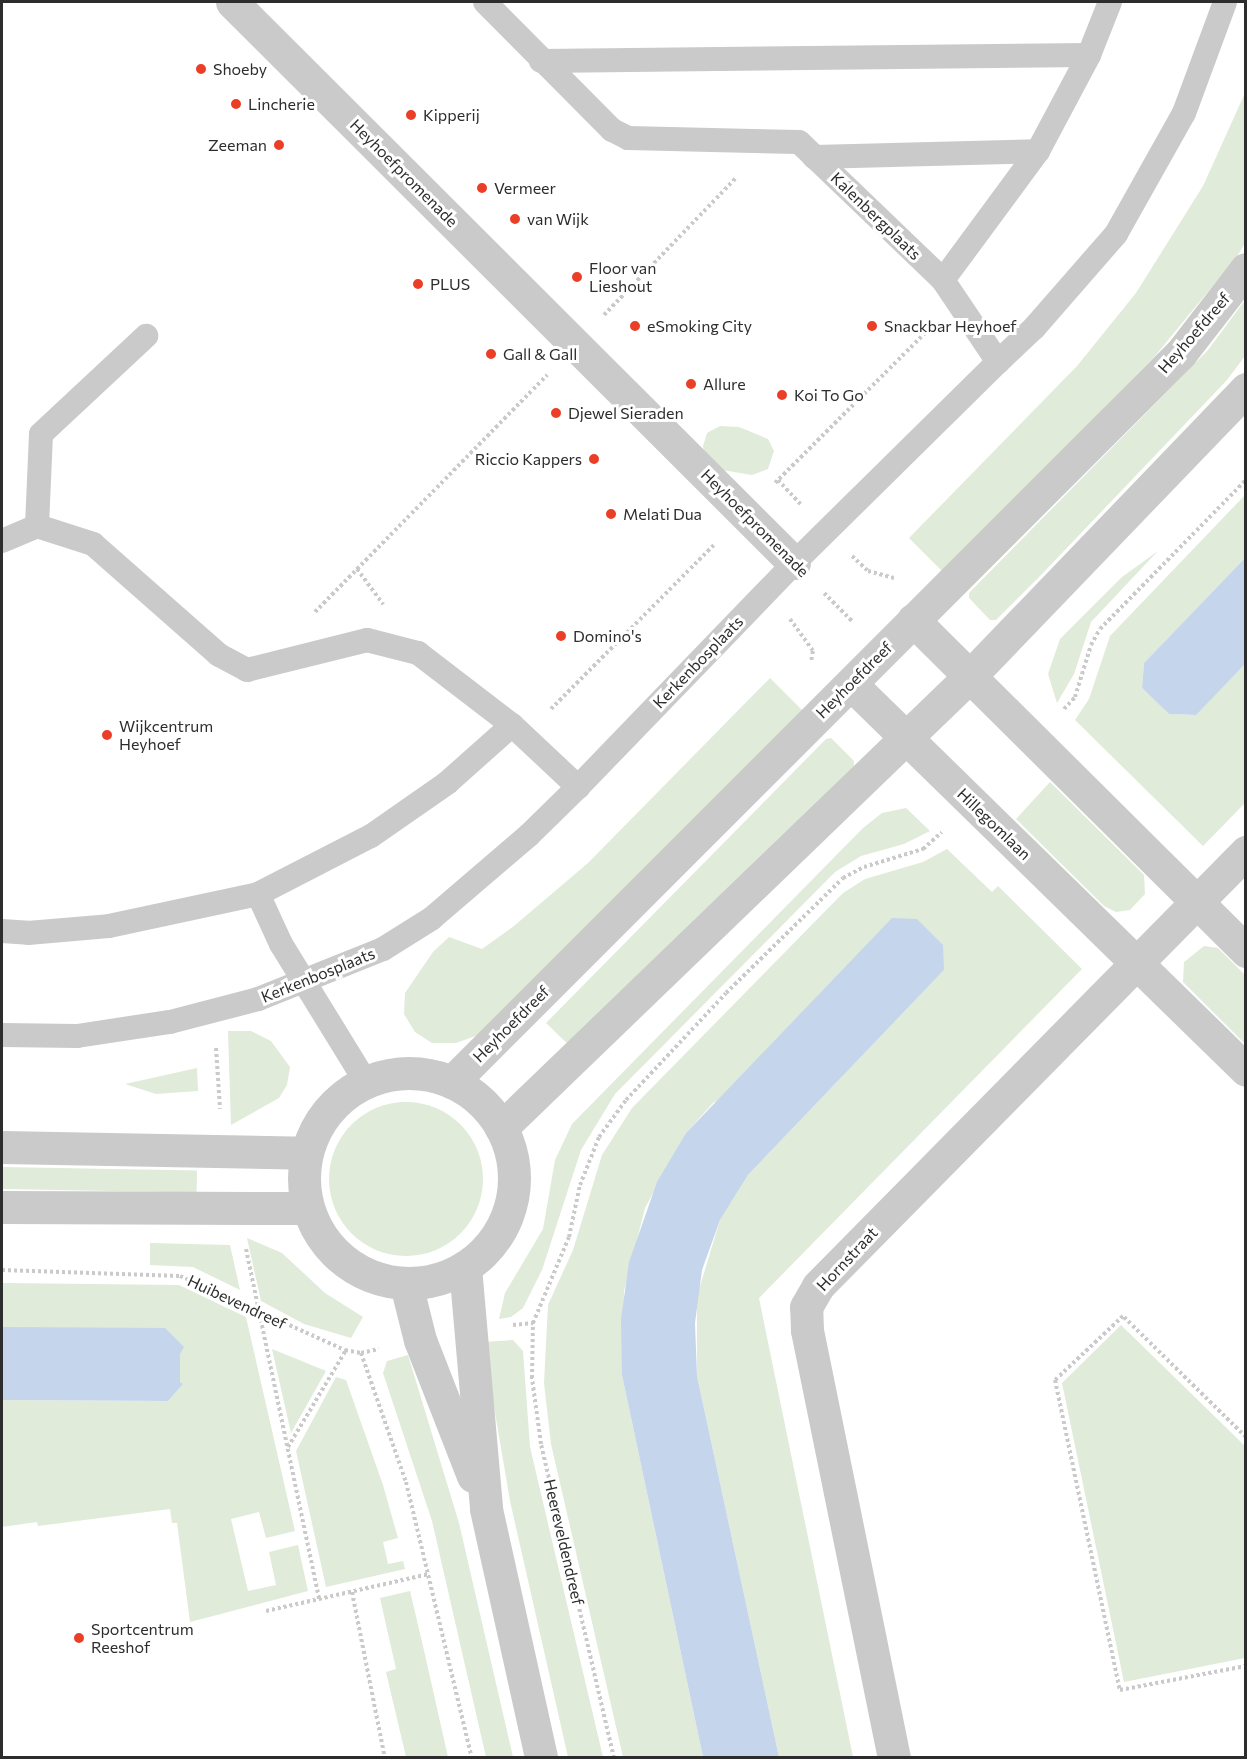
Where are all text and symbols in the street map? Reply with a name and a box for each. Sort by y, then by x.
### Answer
place label: Shoeby [213,59,267,79]
marker: Shoeby [194,62,208,76]
place label: Lincherie [248,94,315,114]
marker: Lincherie [229,97,243,111]
place label: Kipperij [423,105,480,125]
marker: Kipperij [404,108,418,122]
street label: Heyhoefpromenade [346,115,462,231]
place label: Zeeman [208,135,267,155]
marker: Zeeman [272,138,286,152]
street label: Kalenbergplaats [827,168,925,264]
place label: Vermeer [494,178,556,198]
marker: Vermeer [475,181,489,195]
place label: van Wijk [527,209,589,229]
marker: van Wijk [508,212,522,226]
place label: Floor van Lieshout [589,258,656,296]
marker: Floor van Lieshout [570,270,584,284]
place label: PLUS [430,274,470,294]
marker: PLUS [411,277,425,291]
street label: Heyhoefdreef [1154,289,1234,377]
place label: eSmoking City [647,316,752,336]
place label: Snackbar Heyhoef [884,316,1017,336]
marker: eSmoking City [628,319,642,333]
marker: Snackbar Heyhoef [865,319,879,333]
place label: Gall & Gall [503,344,577,364]
marker: Gall & Gall [484,347,498,361]
place label: Allure [703,374,746,394]
marker: Allure [684,377,698,391]
place label: Koi To Go [794,385,864,405]
marker: Koi To Go [775,388,789,402]
place label: Djewel Sieraden [568,403,684,423]
marker: Djewel Sieraden [549,406,563,420]
place label: Riccio Kappers [475,449,582,469]
marker: Riccio Kappers [587,452,601,466]
street label: Heyhoefpromenade [697,465,813,581]
place label: Melati Dua [623,504,702,524]
marker: Melati Dua [604,507,618,521]
street label: Kerkenbosplaats [649,612,747,712]
place label: Domino's [573,626,642,646]
marker: Domino's [554,629,568,643]
street label: Heyhoefdreef [812,638,896,722]
place label: Wijkcentrum Heyhoef [119,716,213,754]
marker: Wijkcentrum Heyhoef [100,728,114,742]
street label: Hillegomlaan [953,784,1035,864]
street label: Kerkenbosplaats [258,943,378,1007]
street label: Heyhoefdreef [469,982,553,1066]
street label: Hornstraat [813,1223,881,1295]
street label: Huibevendreef [185,1271,289,1333]
street label: Heereveldendreef [540,1477,588,1607]
place label: Sportcentrum Reeshof [91,1619,194,1657]
marker: Sportcentrum Reeshof [72,1631,86,1645]

